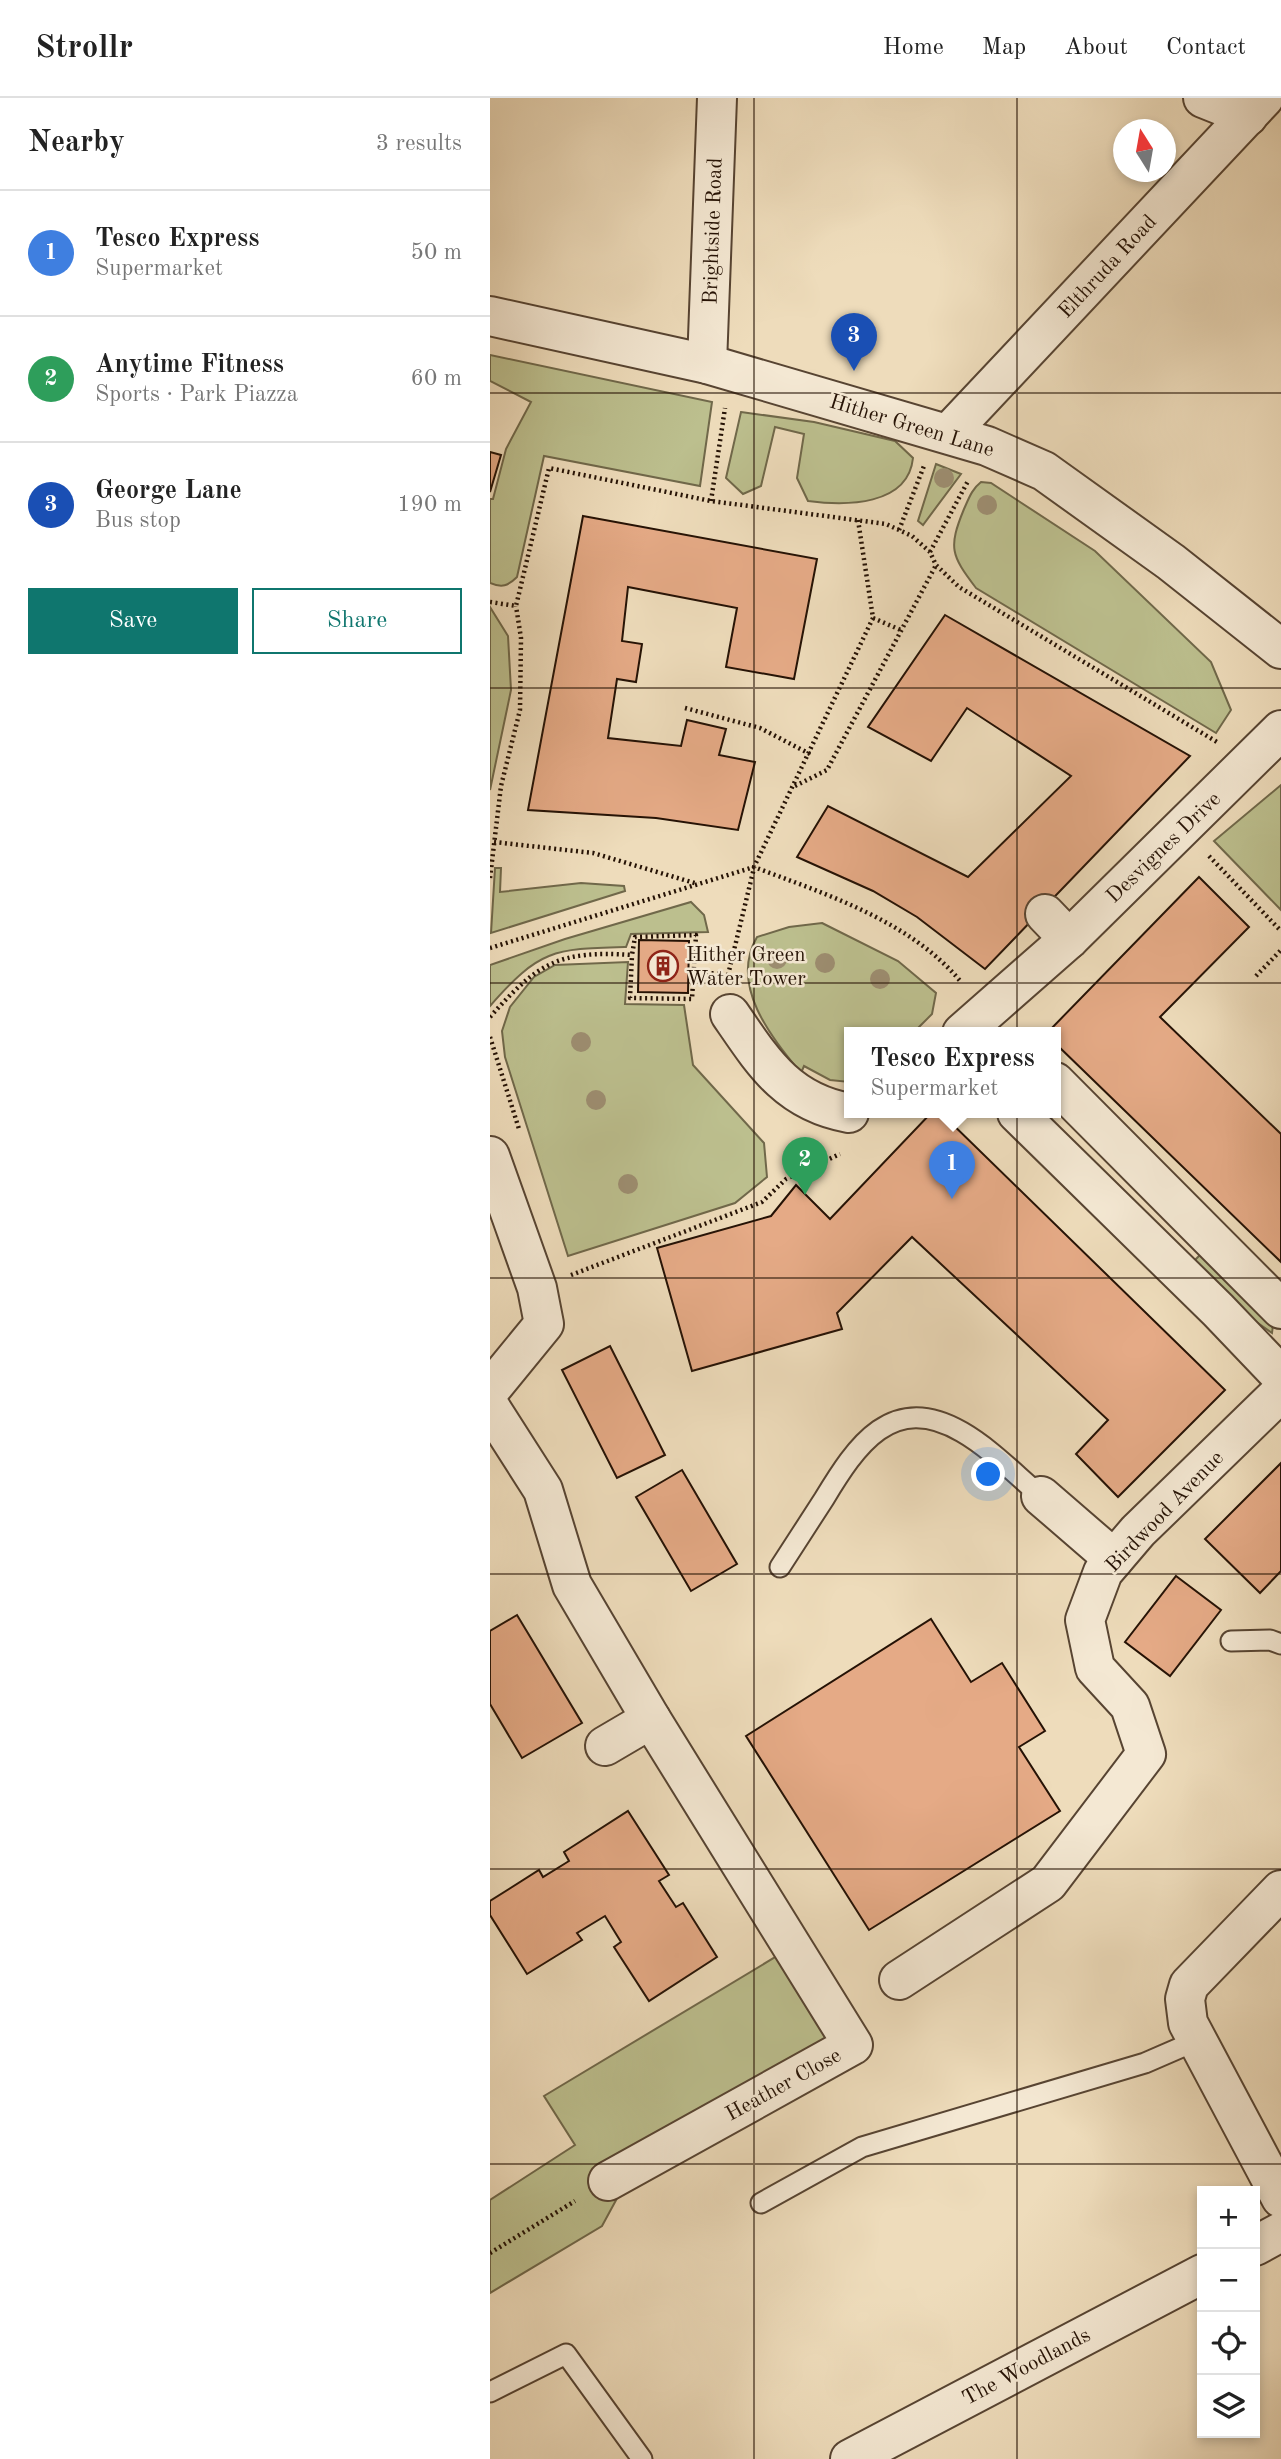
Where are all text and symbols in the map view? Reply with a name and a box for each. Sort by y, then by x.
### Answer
text: Strollr [35,32,133,65]
text: Home [883,36,944,60]
text: Map [982,36,1026,60]
text: About [1064,36,1128,60]
text: Contact [1166,36,1246,60]
north arrow [1113,119,1176,182]
text: Nearby [28,128,125,158]
text: 3 results [376,132,462,155]
street label: Brightside Road [700,157,727,305]
street label: Elthruda Road [1055,211,1161,323]
text: Tesco Express [95,226,259,252]
text: 1 [44,241,58,264]
text: 50 m [411,241,462,264]
text: Supermarket [95,257,223,280]
pin: 3 [831,313,877,371]
text: Anytime Fitness [95,352,284,378]
text: 2 [44,367,58,390]
text: 60 m [411,367,462,390]
text: Sports · Park Piazza [95,383,298,406]
street label: Hither Green Lane [827,391,996,461]
text: George Lane [95,478,242,504]
text: 3 [44,493,58,516]
text: 190 m [397,493,462,516]
text: Bus stop [95,509,181,532]
button: Save [28,588,238,654]
button: Share [252,588,462,654]
street label: Desvignes Drive [1103,789,1225,908]
place label: Hither Green Water Tower [686,945,806,990]
building icon: Hither Green Water Tower [646,949,680,983]
popup [844,1027,1061,1118]
text: Tesco Express [870,1046,1035,1072]
text: Supermarket [870,1077,998,1100]
pin: 2 [782,1137,828,1195]
pin: 1 [929,1141,975,1199]
street label: Birdwood Avenue [1102,1447,1228,1577]
your location [971,1457,1005,1491]
street label: Heather Close [722,2045,845,2126]
map controls [1197,2186,1260,2438]
button: + [1197,2186,1260,2249]
button: − [1197,2249,1260,2312]
button: locate [1197,2312,1260,2375]
street label: The Woodlands [959,2325,1094,2410]
button: layers [1197,2375,1260,2438]

